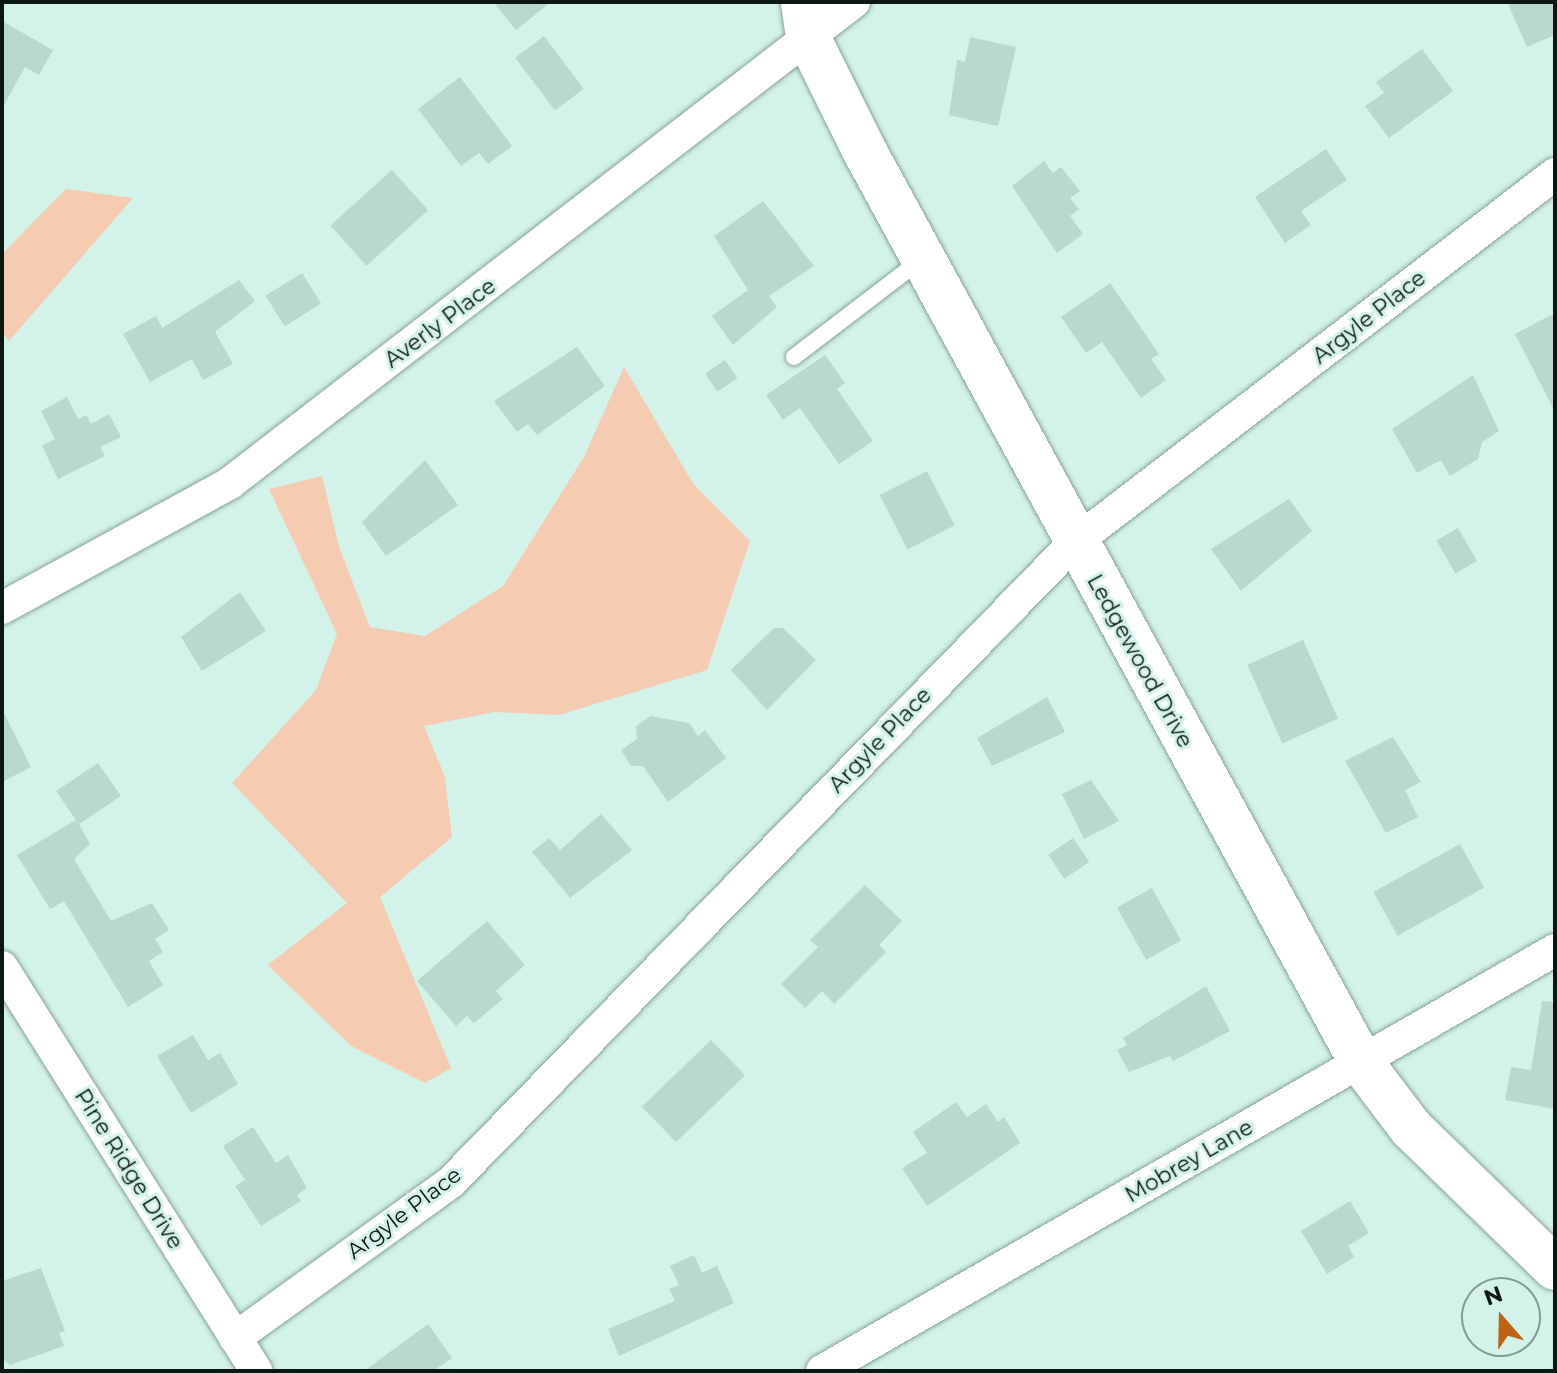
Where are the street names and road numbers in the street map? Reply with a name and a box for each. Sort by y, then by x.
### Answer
street label: Argyle Place [1307,265,1431,369]
street label: Averly Place [379,273,501,373]
street label: Ledgewood Drive [1081,570,1199,752]
street label: Argyle Place [823,682,937,798]
street label: Pine Ridge Drive [69,1084,189,1254]
street label: Mobrey Lane [1120,1114,1258,1208]
street label: Argyle Place [342,1161,466,1265]

